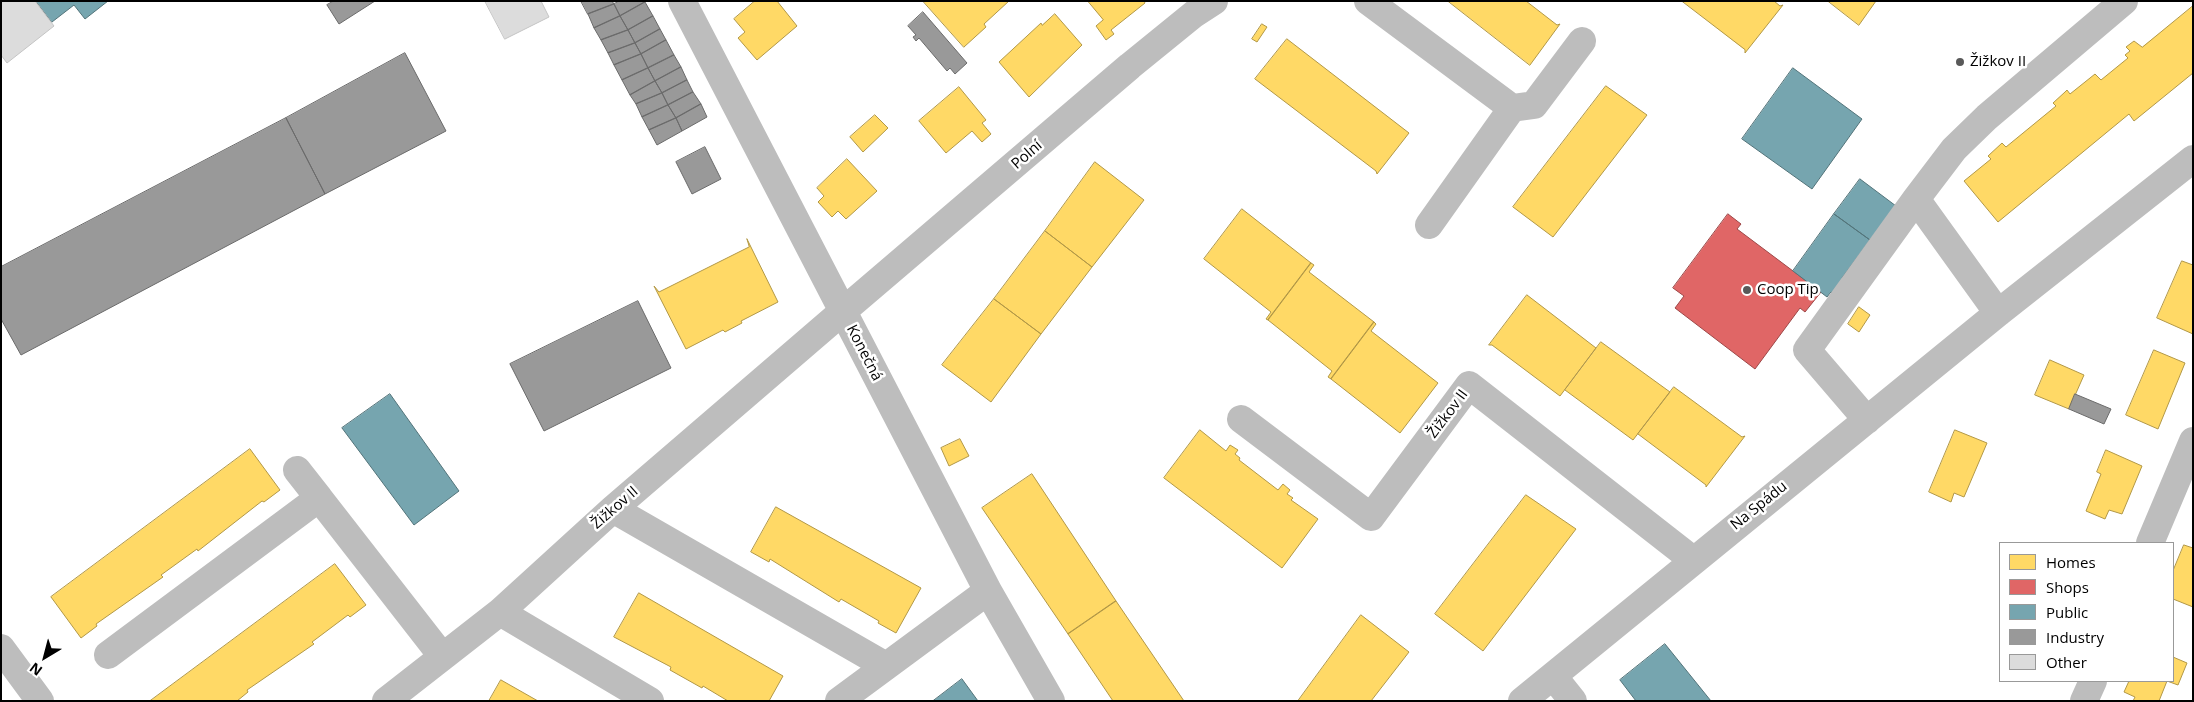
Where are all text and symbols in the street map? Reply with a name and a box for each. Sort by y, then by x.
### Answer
place label: Žižkov II [1970,53,2026,71]
marker: Žižkov II [1954,56,1966,68]
street label: Polní [1008,137,1046,173]
place label: Coop Tip [1757,281,1819,299]
marker: Coop Tip [1741,284,1753,296]
street label: Konečná [842,322,886,384]
street label: Žižkov II [1424,386,1472,442]
street label: Na Spádu [1727,478,1791,534]
street label: Žižkov II [588,483,642,533]
legend [1999,542,2174,682]
text: Homes [2046,552,2096,572]
text: Shops [2046,577,2089,597]
text: Public [2046,602,2088,622]
text: Industry [2046,627,2104,647]
north arrow [20,632,70,682]
text: Other [2046,652,2087,672]
text: N [25,658,46,680]

